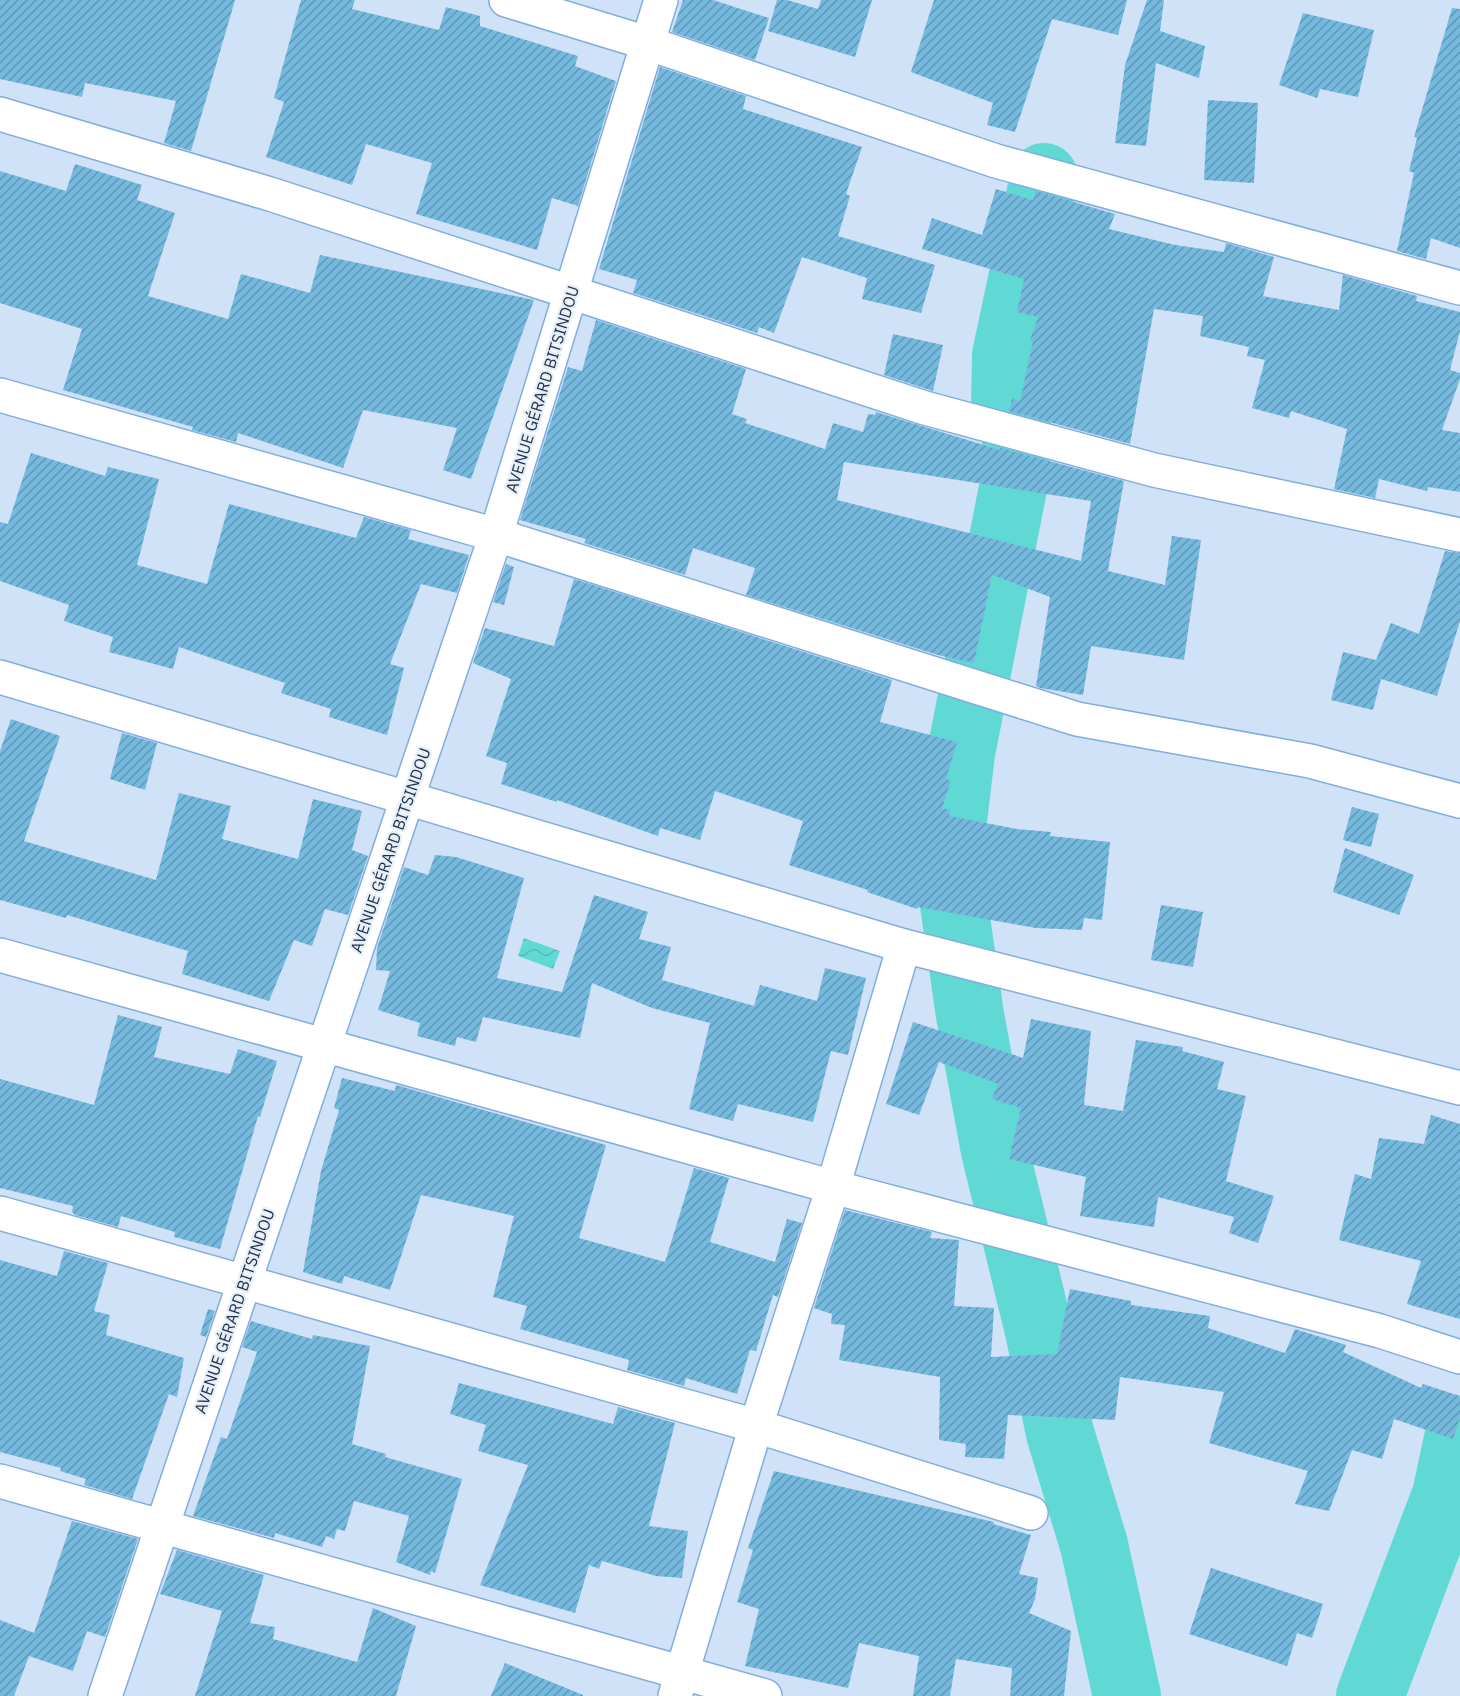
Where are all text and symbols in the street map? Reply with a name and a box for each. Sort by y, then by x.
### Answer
street label: AVENUE GÉRARD BITSINDOU [500,283,583,495]
street label: AVENUE GÉRARD BITSINDOU [345,745,434,955]
street label: AVENUE GÉRARD BITSINDOU [189,1206,278,1416]

